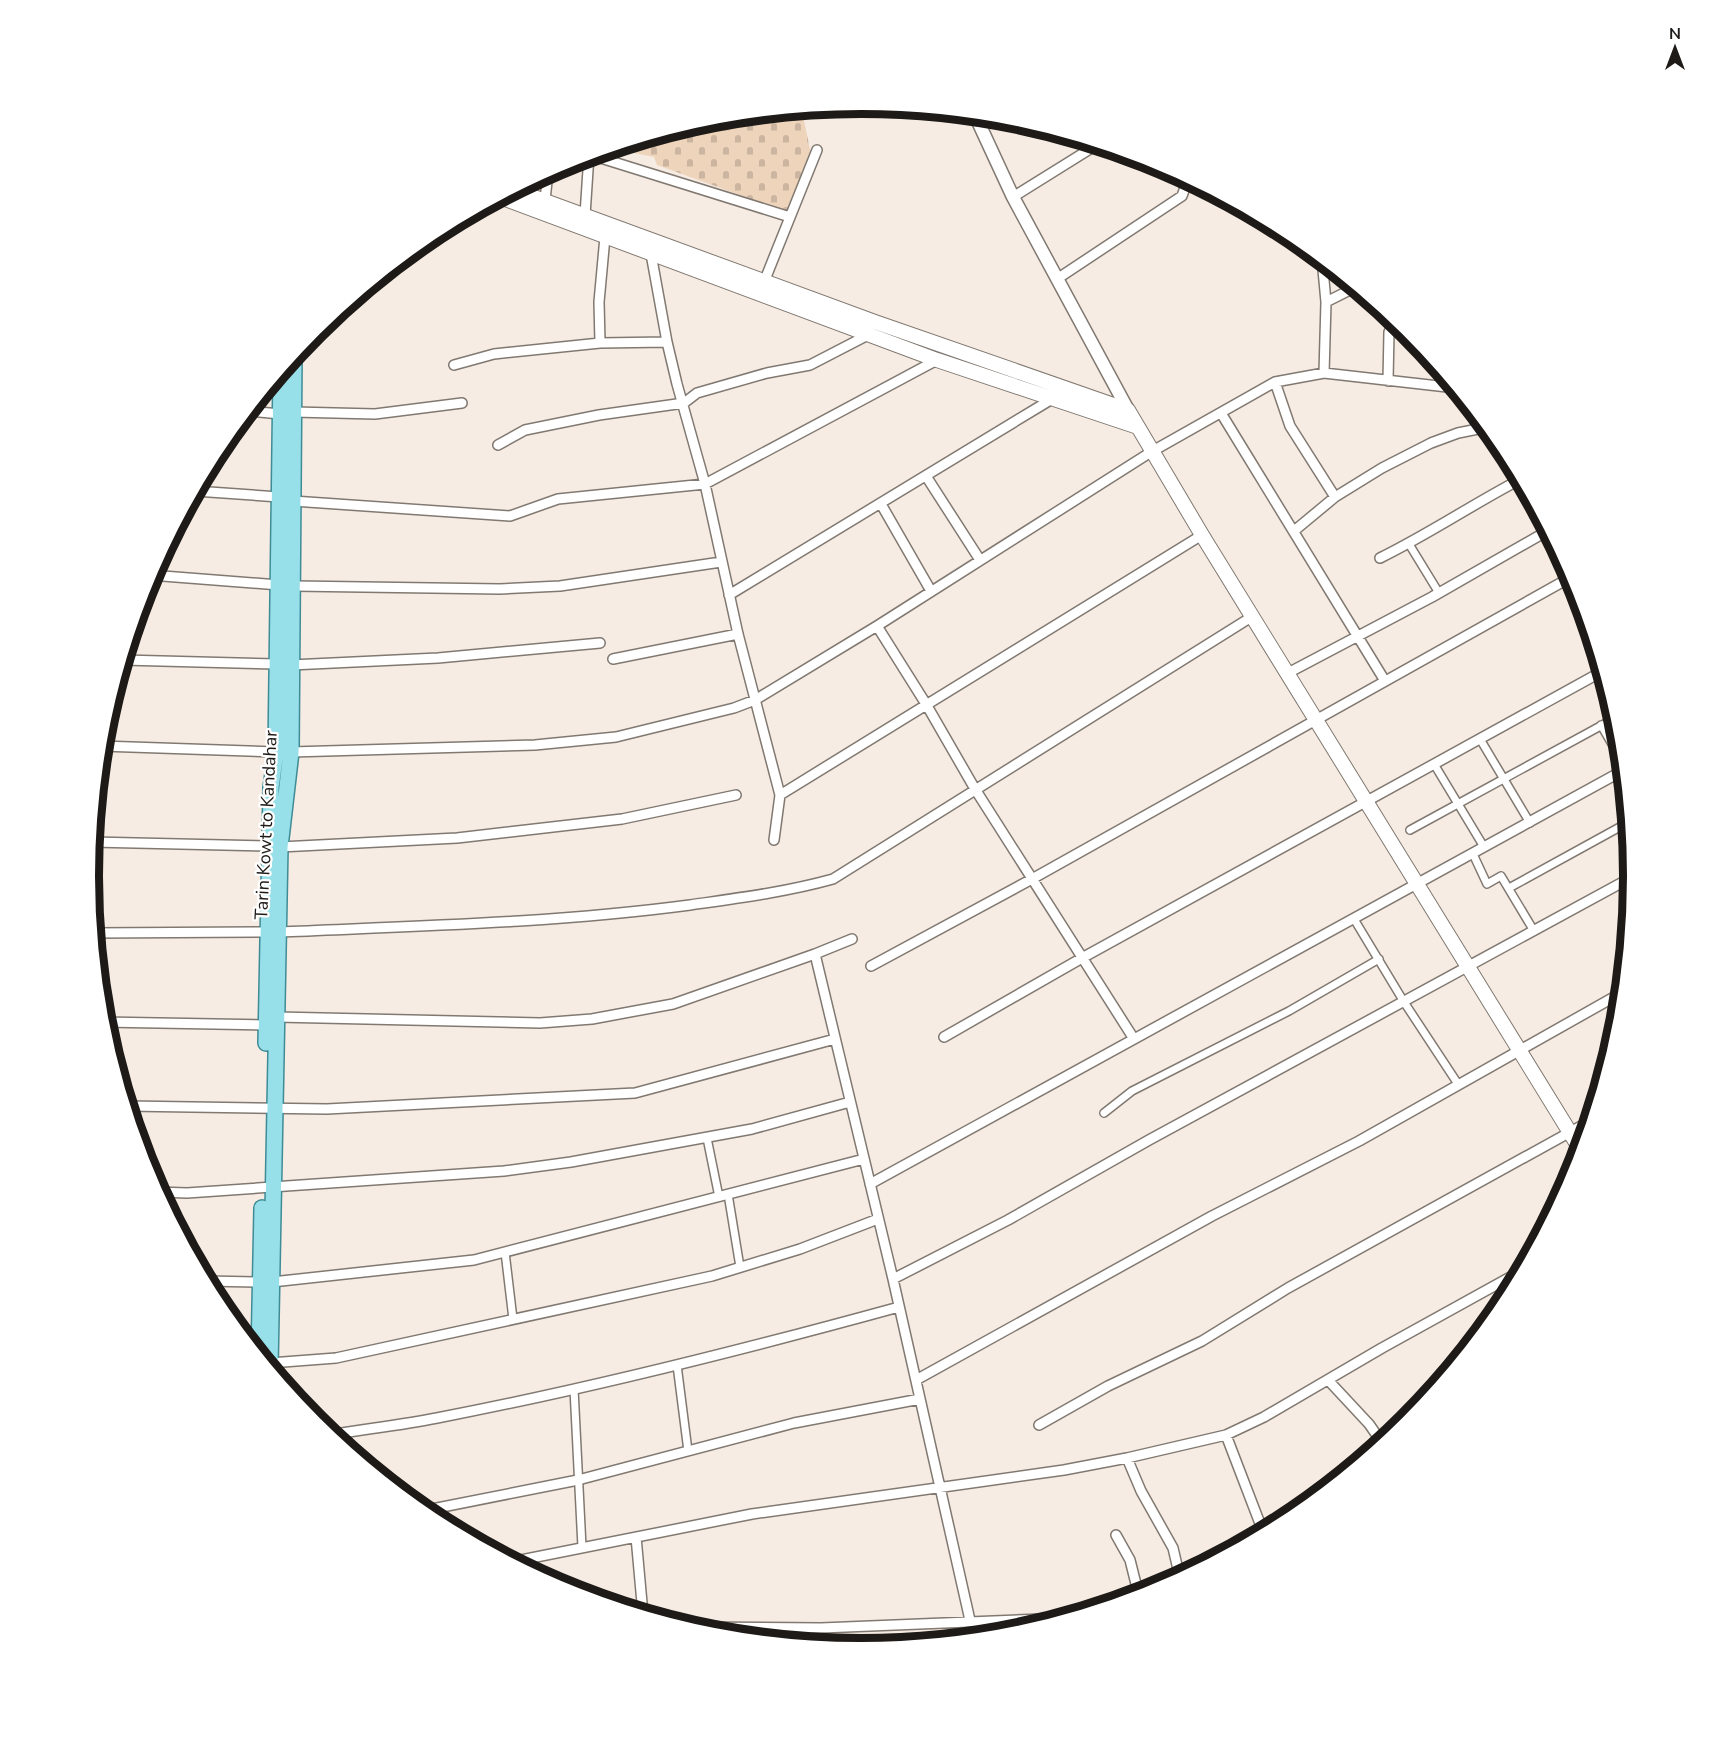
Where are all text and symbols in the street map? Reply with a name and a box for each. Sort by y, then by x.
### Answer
north arrow [1645,18,1705,78]
text: N [1669,23,1681,45]
street label: Tarin Kowt to Kandahar [249,729,283,920]

